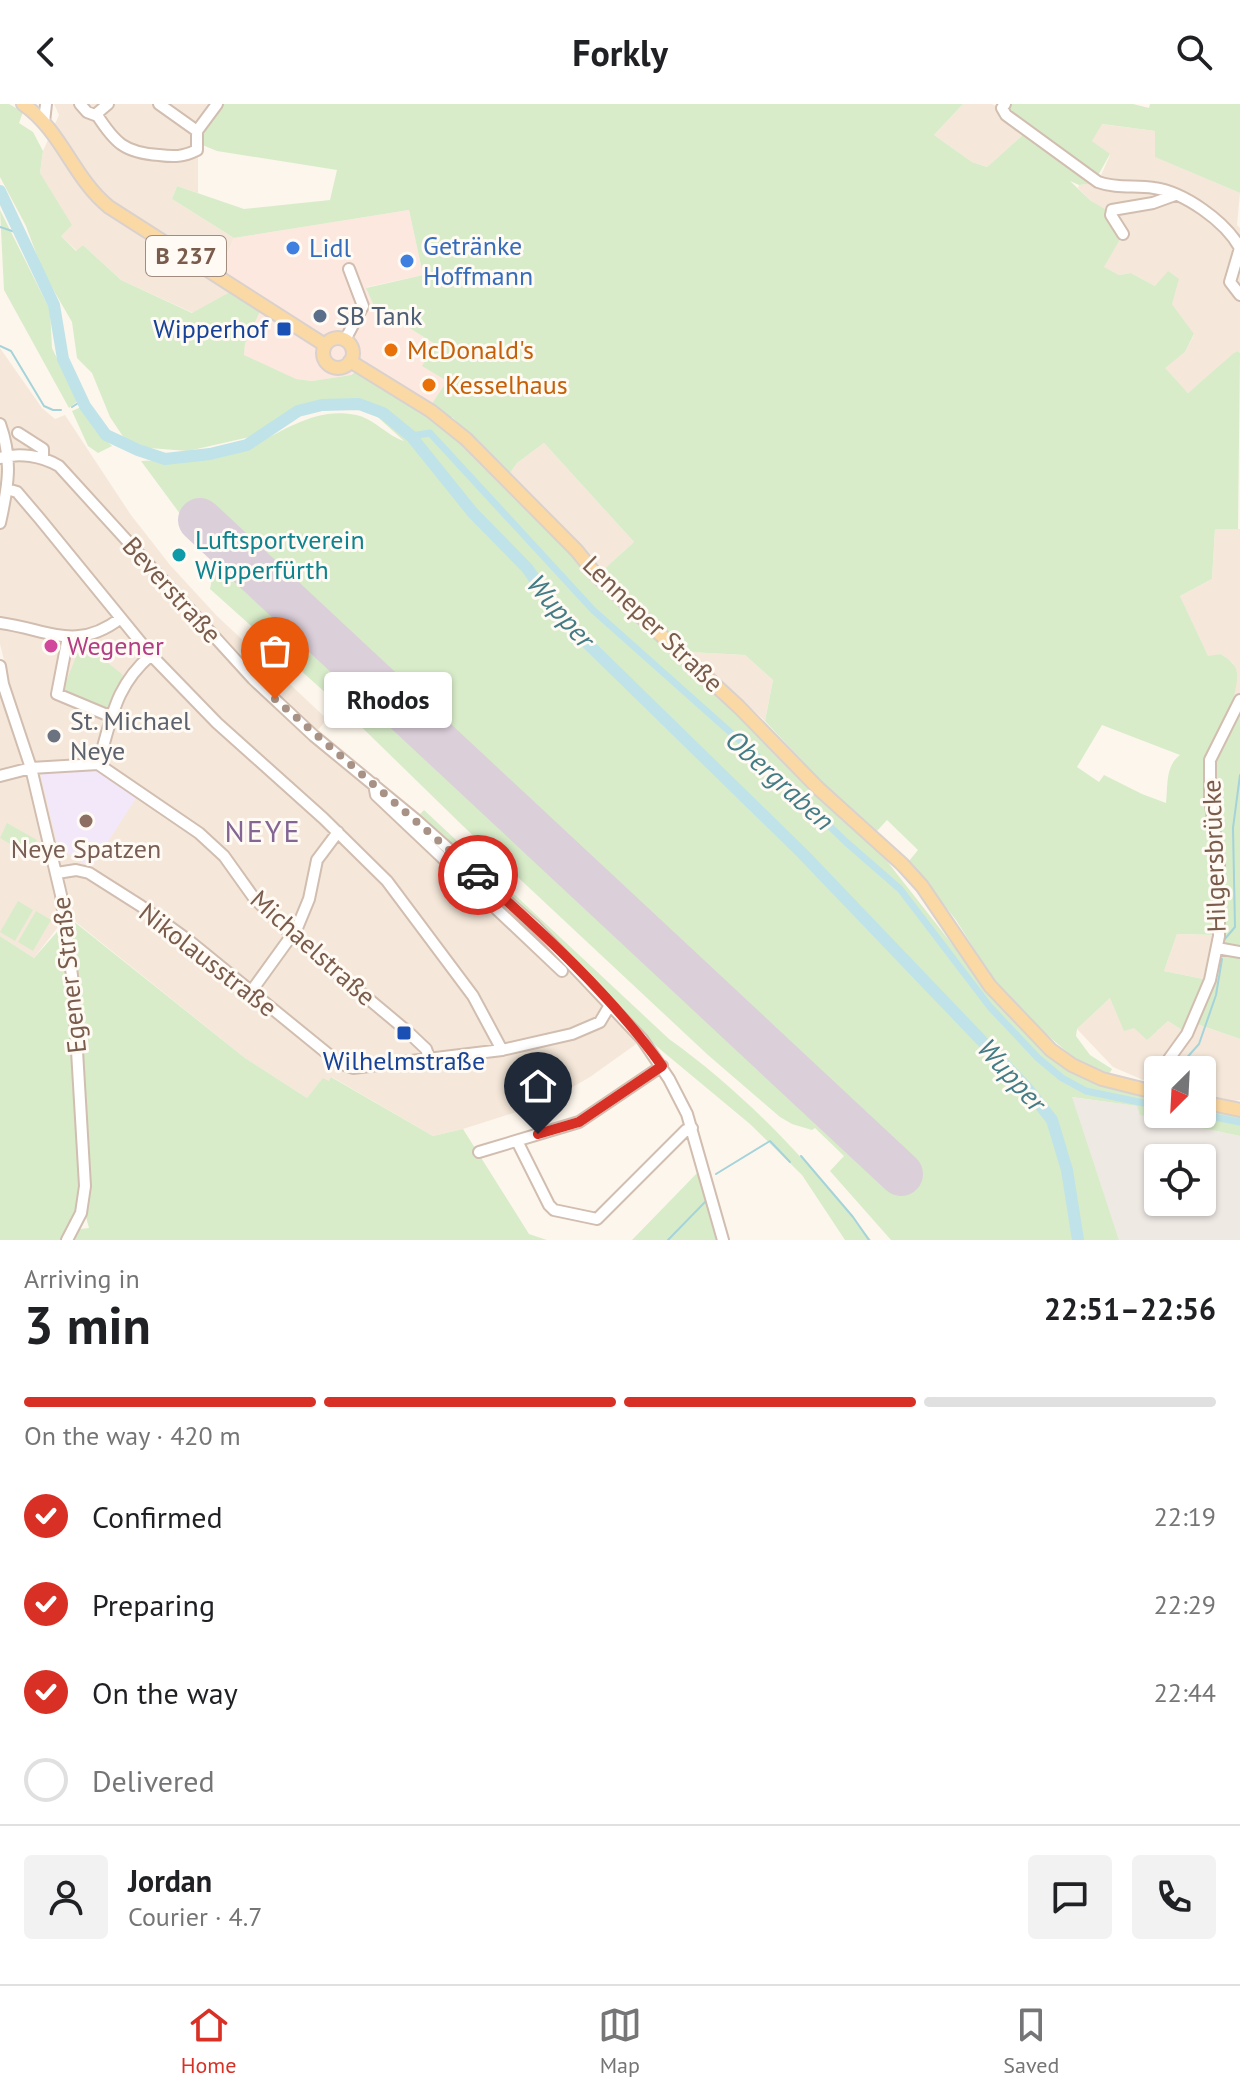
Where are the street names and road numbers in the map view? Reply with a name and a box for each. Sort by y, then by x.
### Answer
road number: B 237 [146,236,226,276]
street label: Beverstraße [116,529,229,650]
street label: Lenneper Straße [576,548,731,699]
street label: Hilgersbrücke [1194,779,1233,933]
street label: Michaelstraße [244,883,383,1013]
street label: Egener Straße [44,895,93,1055]
street label: Nikolausstraße [133,895,284,1024]

